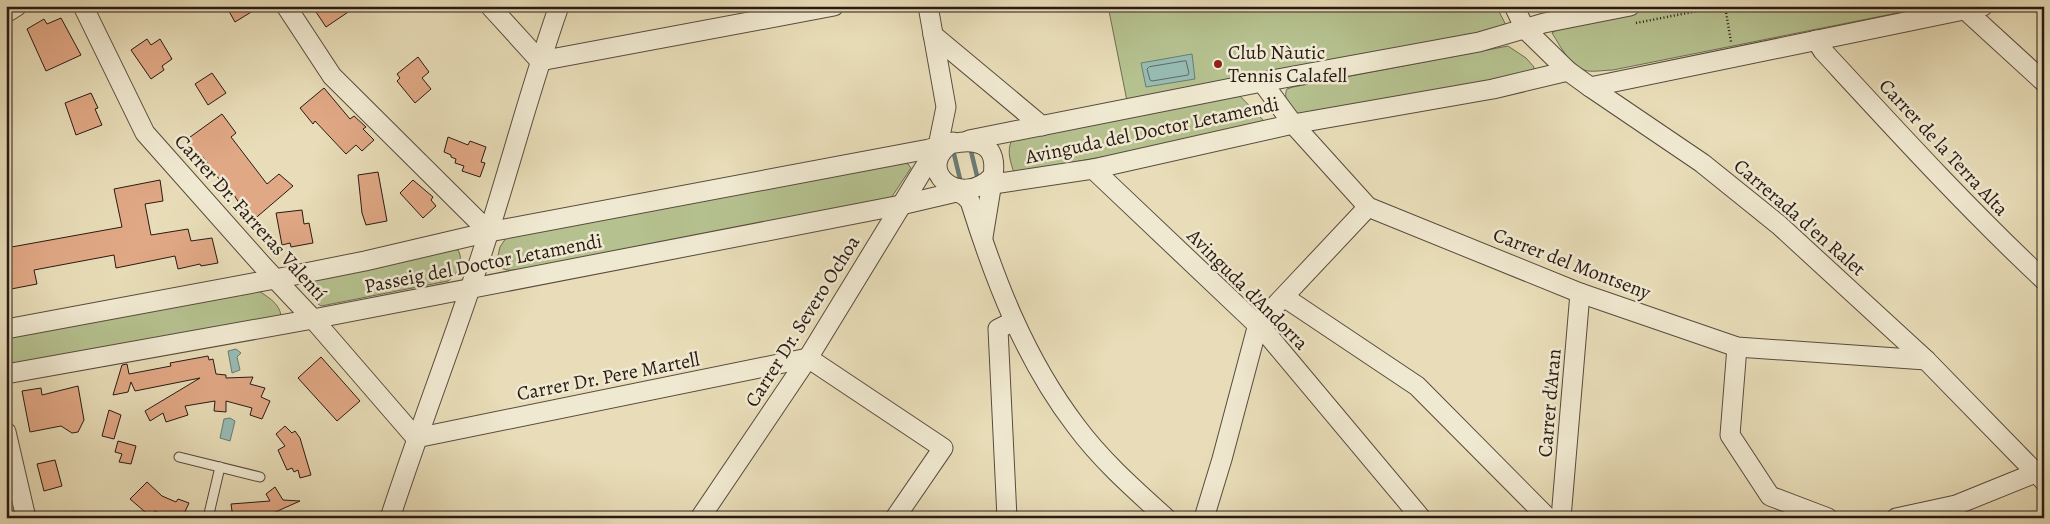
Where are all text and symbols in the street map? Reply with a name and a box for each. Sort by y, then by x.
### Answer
place label: Club Nàutic Tennis Calafell [1228,39,1347,89]
marker: Club Nàutic Tennis Calafell [1212,58,1224,70]
street label: Carrer de la Terra Alta [1873,73,2015,222]
street label: Avinguda del Doctor Letamendi [1022,90,1281,171]
street label: Carrer Dr. Farreras Valentí [168,128,333,307]
street label: Carrerada d'en Ralet [1728,153,1872,282]
street label: Carrer del Montseny [1489,221,1655,306]
street label: Avinguda d'Andorra [1180,222,1315,356]
street label: Passeig del Doctor Letamendi [362,227,604,300]
street label: Carrer Dr. Severo Ochoa [739,230,867,412]
street label: Carrer Dr. Pere Martell [514,345,702,407]
street label: Carrer d'Aran [1531,348,1568,458]

